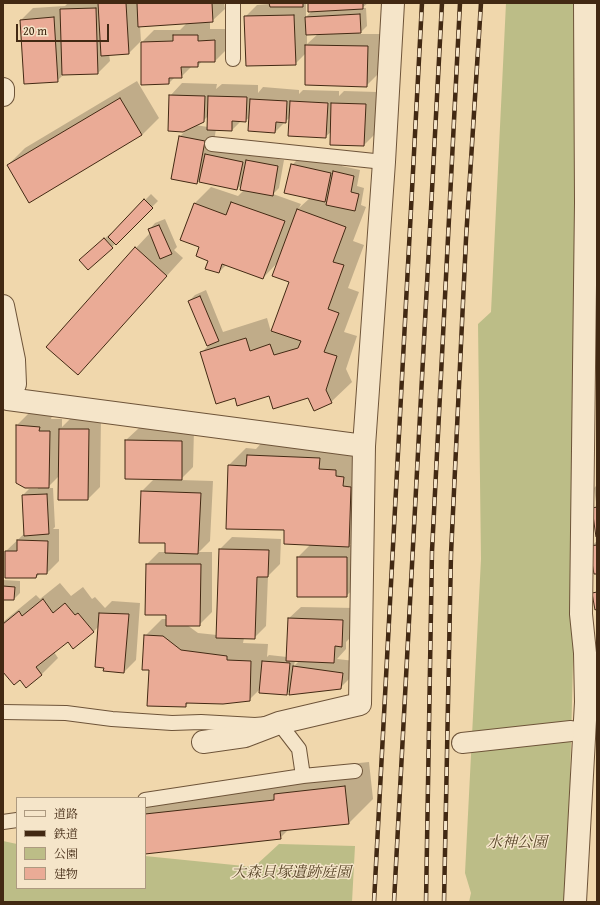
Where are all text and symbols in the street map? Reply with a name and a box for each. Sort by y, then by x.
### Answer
scale bar [18,16,111,42]
text: 20 m [23,22,47,39]
legend [16,797,146,889]
text: 道路 [54,805,78,822]
text: 鉄道 [54,825,78,842]
park label: 水神公園 [487,834,547,852]
text: 公園 [54,845,78,862]
park label: 大森貝塚遺跡庭園 [231,864,351,882]
text: 建物 [54,865,78,882]

